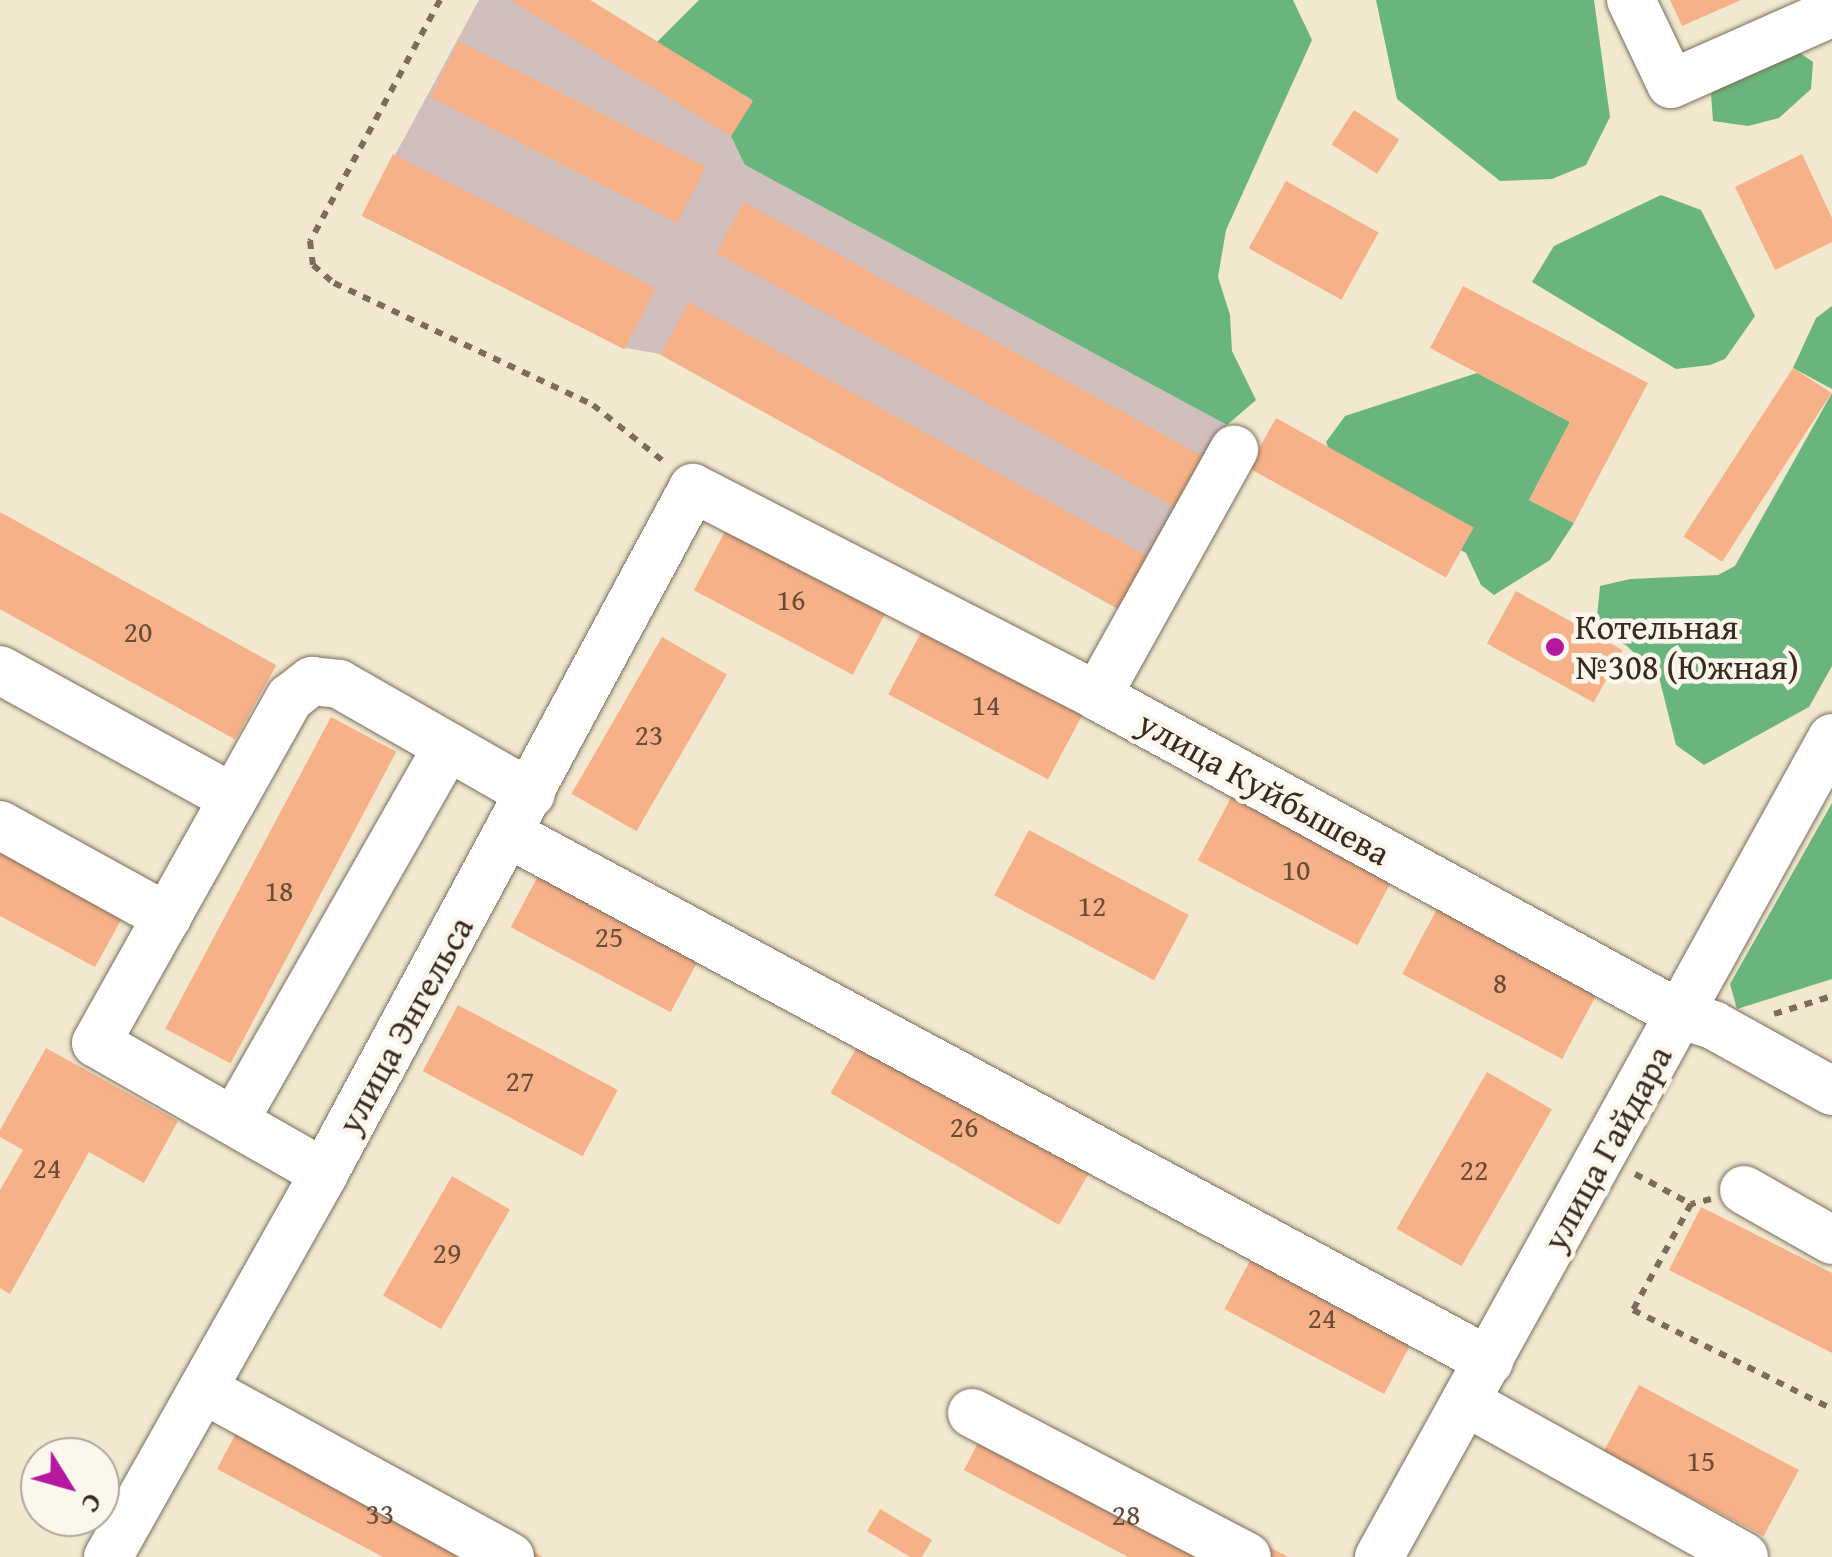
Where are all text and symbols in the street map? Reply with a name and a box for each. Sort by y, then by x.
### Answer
house number: 16 [777,581,805,617]
place label: Котельная №308 (Южная) [1575,606,1799,688]
house number: 20 [124,613,152,649]
marker: Котельная №308 (Южная) [1544,636,1566,658]
house number: 14 [972,686,1000,722]
street label: улица Куйбышева [1131,701,1397,875]
house number: 23 [635,716,663,752]
house number: 10 [1282,851,1310,887]
house number: 18 [265,872,293,908]
house number: 12 [1078,887,1106,923]
street label: улица Энгельса [328,909,482,1141]
house number: 25 [595,918,623,954]
house number: 8 [1493,964,1507,1000]
street label: улица Гайдара [1533,1038,1681,1258]
house number: 27 [506,1062,534,1098]
house number: 26 [950,1108,978,1144]
house number: 24 [33,1149,61,1185]
house number: 22 [1460,1151,1488,1187]
house number: 29 [433,1234,461,1270]
house number: 24 [1308,1299,1336,1335]
north arrow [20,1437,120,1537]
house number: 15 [1687,1442,1715,1478]
text: С [72,1485,114,1523]
house number: 33 [366,1495,394,1531]
house number: 28 [1112,1496,1140,1532]

